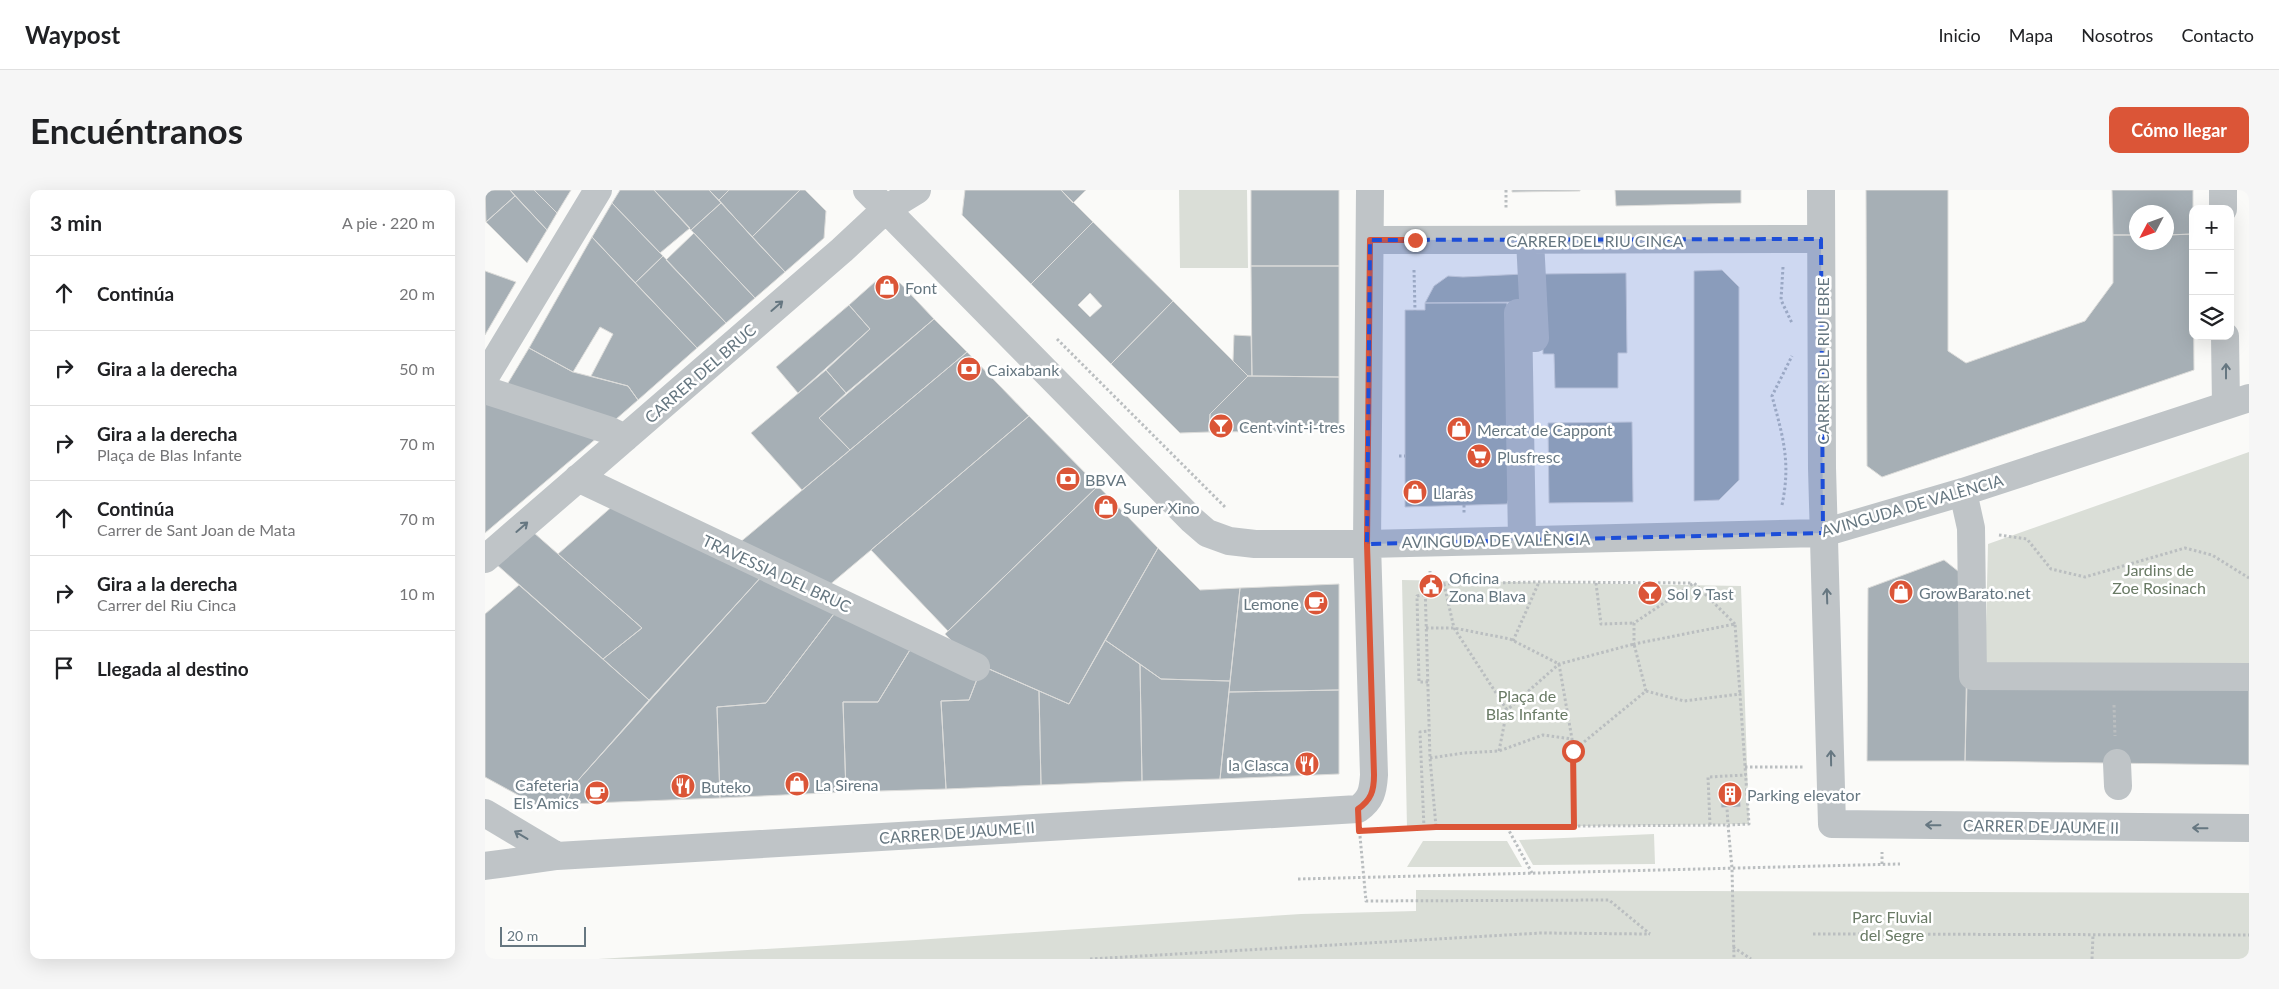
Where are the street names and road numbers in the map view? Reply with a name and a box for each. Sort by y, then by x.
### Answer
street label: CARRER DEL RIU CINCA [1506,231,1684,250]
street label: CARRER DEL RIU EBRE [1813,277,1832,445]
street label: CARRER DEL BRUC [641,319,760,426]
street label: AVINGUDA DE VALÈNCIA [1819,470,2005,540]
street label: AVINGUDA DE VALÈNCIA [1402,529,1591,551]
street label: TRAVESSIA DEL BRUC [700,530,855,616]
street label: CARRER DE JAUME II [1963,815,2119,837]
street label: CARRER DE JAUME II [878,817,1036,847]

